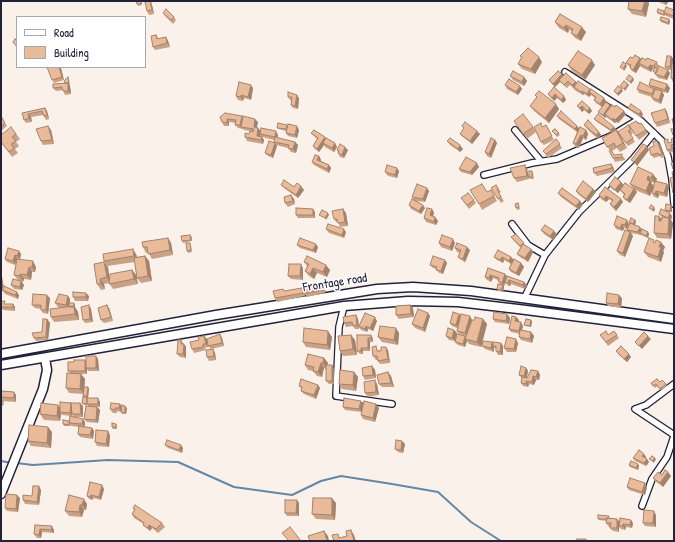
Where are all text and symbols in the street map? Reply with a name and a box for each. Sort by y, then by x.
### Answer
legend [16,16,146,68]
text: Road [54,24,74,41]
text: Building [54,44,89,61]
street label: Frontage road [302,270,368,296]

